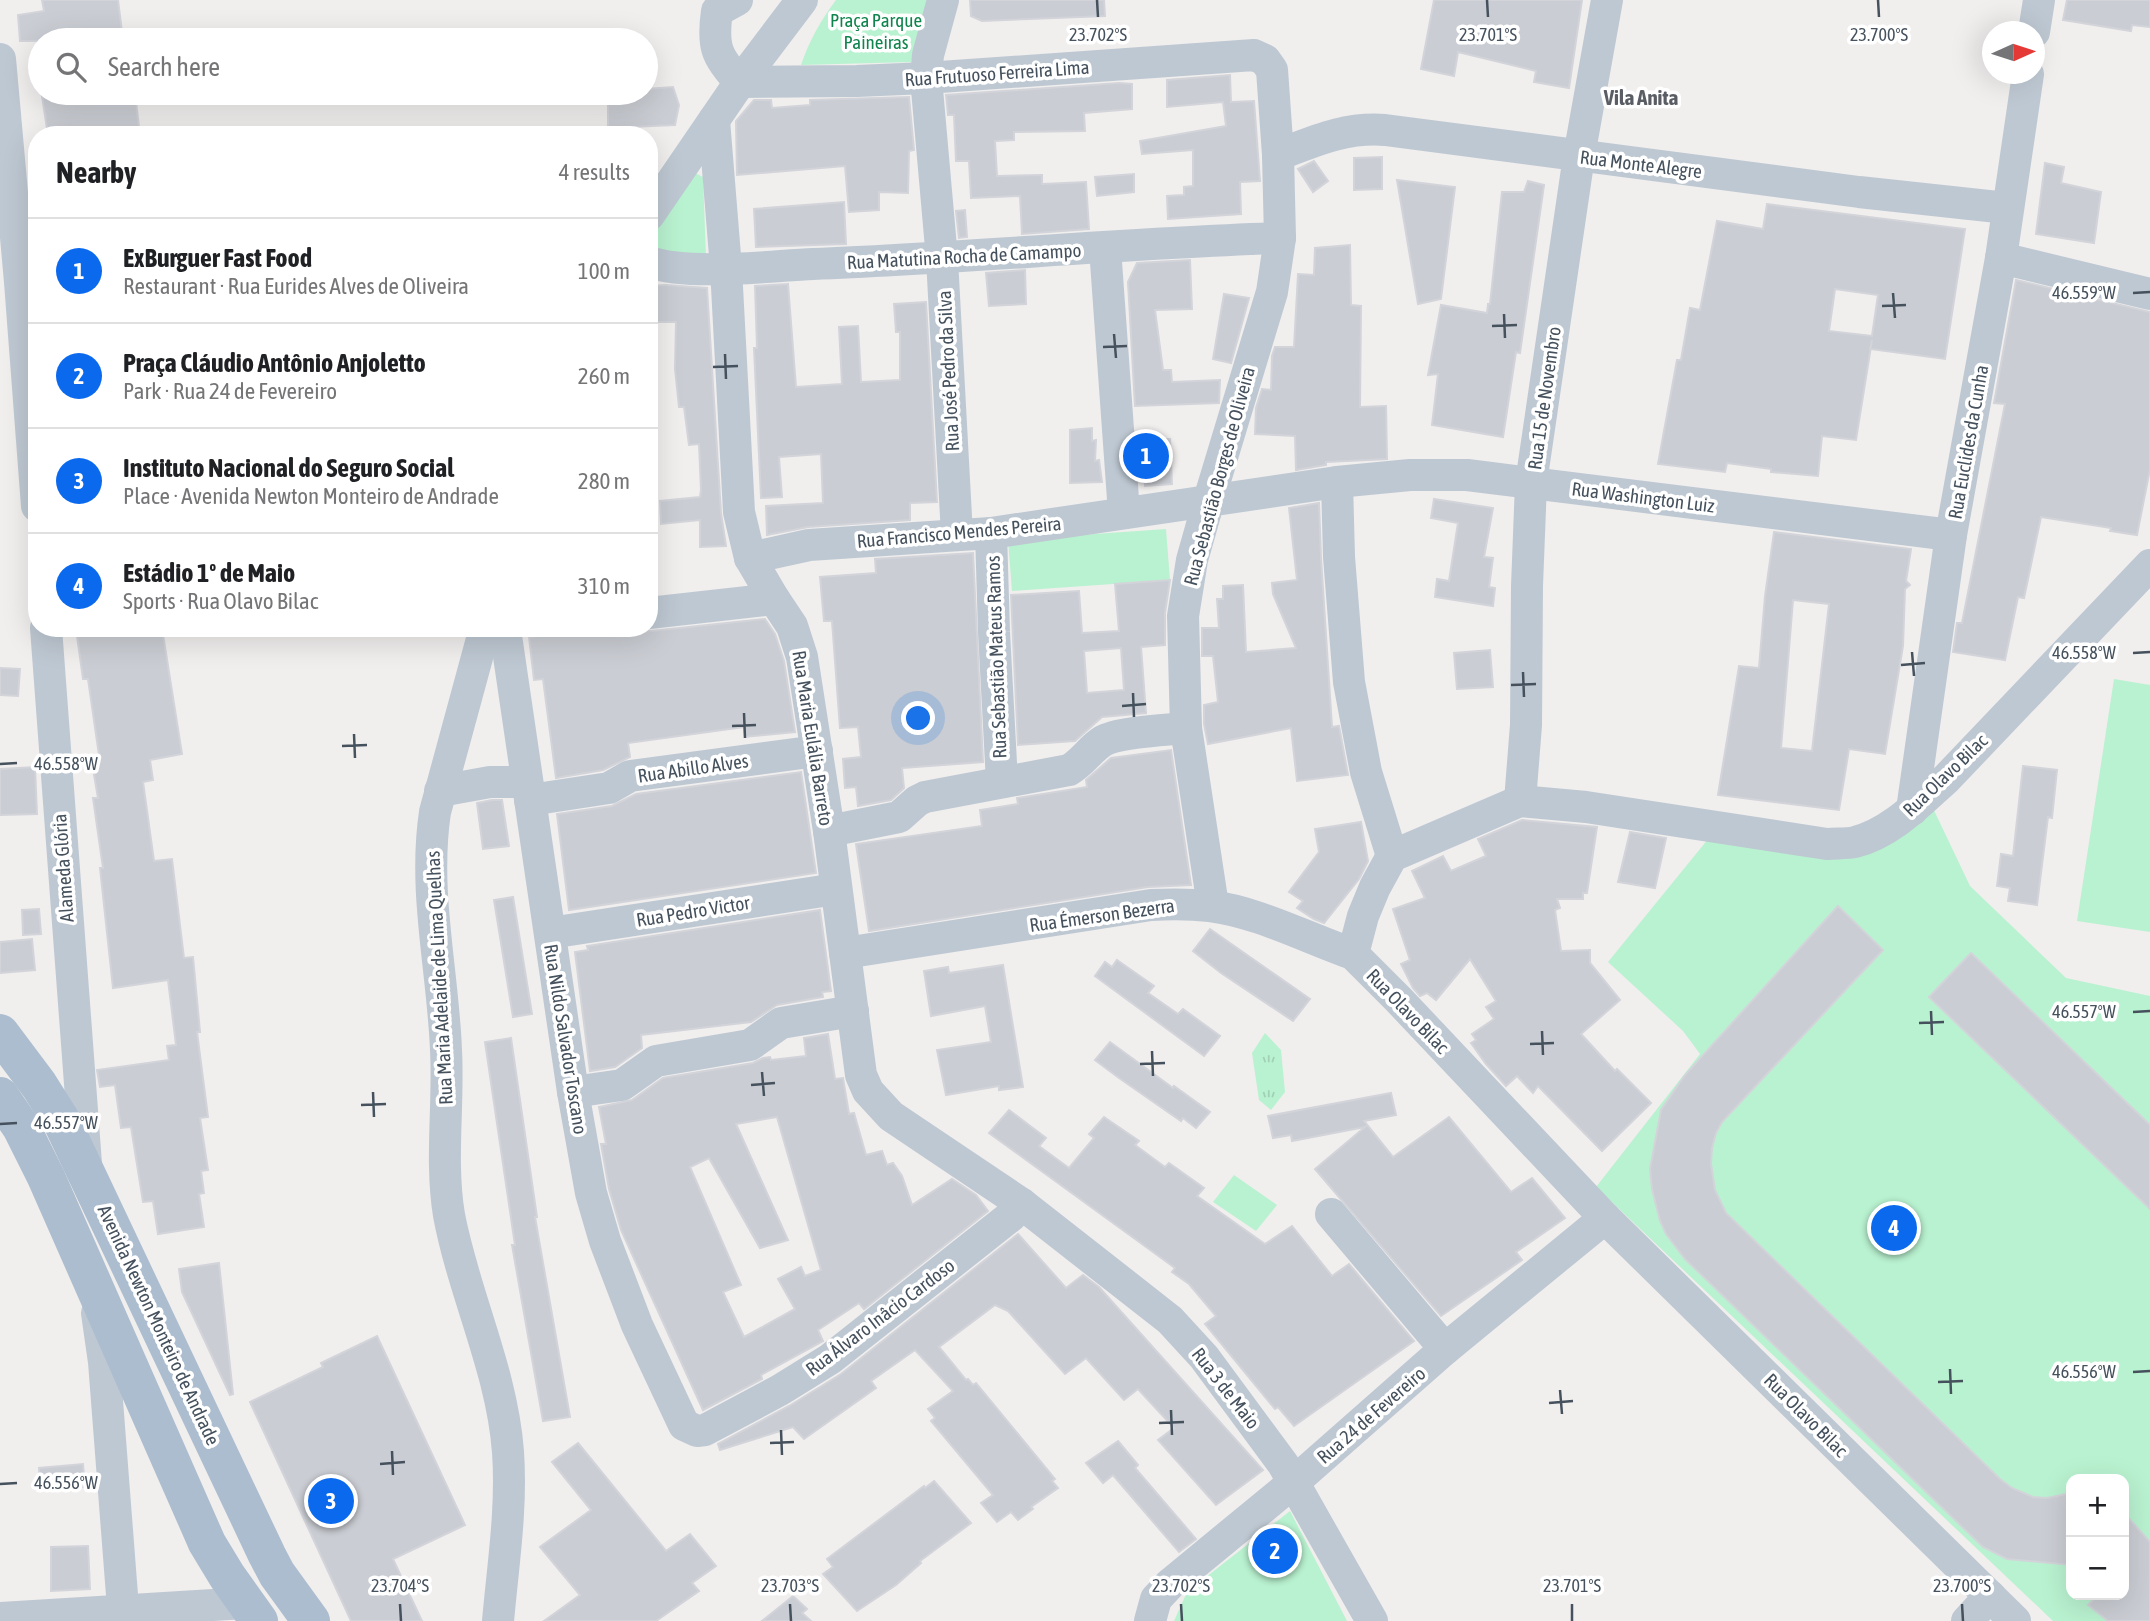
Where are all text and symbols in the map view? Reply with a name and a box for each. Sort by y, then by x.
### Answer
park label: Praça Parque Paineiras [830,9,922,53]
north arrow [1982,21,2045,84]
text: 23.702°S [1069,24,1127,45]
text: 23.701°S [1459,24,1517,45]
text: 23.700°S [1850,24,1908,45]
search box [28,28,658,105]
icon: search [52,48,90,86]
text: Search here [108,52,220,82]
street label: Rua Frutuoso Ferreira Lima [904,56,1090,90]
district label: Vila Anita [1603,85,1678,109]
street label: Rua Monte Alegre [1579,146,1703,182]
text: Nearby [56,155,136,189]
text: 4 results [559,159,630,185]
street label: Rua Matutina Rocha de Camampo [846,239,1082,273]
text: ExBurguer Fast Food [123,243,312,273]
text: 1 [74,258,84,284]
text: 100 m [578,258,630,284]
text: Restaurant · Rua Eurides Alves de Oliveira [123,273,469,299]
text: 46.559°W [2052,282,2116,303]
street label: Rua José Pedro da Silva [933,290,963,452]
street label: Rua 15 de Novembro [1523,325,1565,471]
text: Praça Cláudio Antônio Anjoletto [123,348,426,378]
text: 2 [74,363,84,389]
text: 260 m [578,363,630,389]
street label: Rua Euclides da Cunha [1944,363,1992,521]
street label: Rua Sebastião Borges de Oliveira [1179,364,1259,588]
text: Park · Rua 24 de Fevereiro [123,378,337,404]
pin: 1 [1123,430,1169,482]
text: Instituto Nacional do Seguro Social [123,453,454,483]
text: 3 [74,468,84,494]
text: 280 m [578,468,630,494]
street label: Rua Washington Luiz [1570,477,1716,517]
text: Place · Avenida Newton Monteiro de Andrade [123,483,499,509]
street label: Rua Francisco Mendes Pereira [856,512,1062,552]
street label: Rua Sebastião Mateus Ramos [981,555,1011,759]
text: Estádio 1º de Maio [123,558,295,588]
text: 4 [74,573,84,599]
text: 310 m [578,573,630,599]
text: Sports · Rua Olavo Bilac [123,588,318,614]
text: 46.558°W [2052,642,2116,663]
street label: Rua Maria Eulália Barreto [788,649,838,827]
your location [901,701,935,735]
street label: Rua Olavo Bilac [1898,729,1992,821]
street label: Rua Abillo Alves [636,749,750,787]
text: 46.558°W [34,753,98,774]
street label: Alameda Glória [48,813,78,923]
street label: Rua Maria Adelaide de Lima Quelhas [421,850,457,1106]
street label: Rua Pedro Victor [635,891,752,931]
street label: Rua Émerson Bezerra [1028,894,1176,936]
street label: Rua Nildo Salvador Toscano [540,942,592,1136]
street label: Rua Olavo Bilac [1362,964,1454,1058]
text: 46.557°W [2052,1001,2116,1022]
text: 46.557°W [34,1112,98,1133]
street label: Avenida Newton Monteiro de Andrade [94,1201,224,1449]
pin: 4 [1871,1202,1917,1254]
street label: Rua Álvaro Inâcio Cardoso [801,1254,959,1380]
street label: Rua 3 de Maio [1188,1343,1264,1433]
text: 46.556°W [2052,1361,2116,1382]
street label: Rua 24 de Fevereiro [1312,1362,1430,1468]
street label: Rua Olavo Bilac [1760,1369,1853,1462]
text: 46.556°W [34,1472,98,1493]
map controls [2066,1474,2129,1600]
button: + [2066,1474,2129,1537]
pin: 3 [308,1475,354,1527]
pin: 2 [1252,1525,1298,1577]
button: − [2066,1537,2129,1600]
text: 23.704°S [371,1575,429,1596]
text: 23.703°S [761,1575,819,1596]
text: 23.702°S [1152,1575,1210,1596]
text: 23.701°S [1543,1575,1601,1596]
text: 23.700°S [1933,1575,1991,1596]

